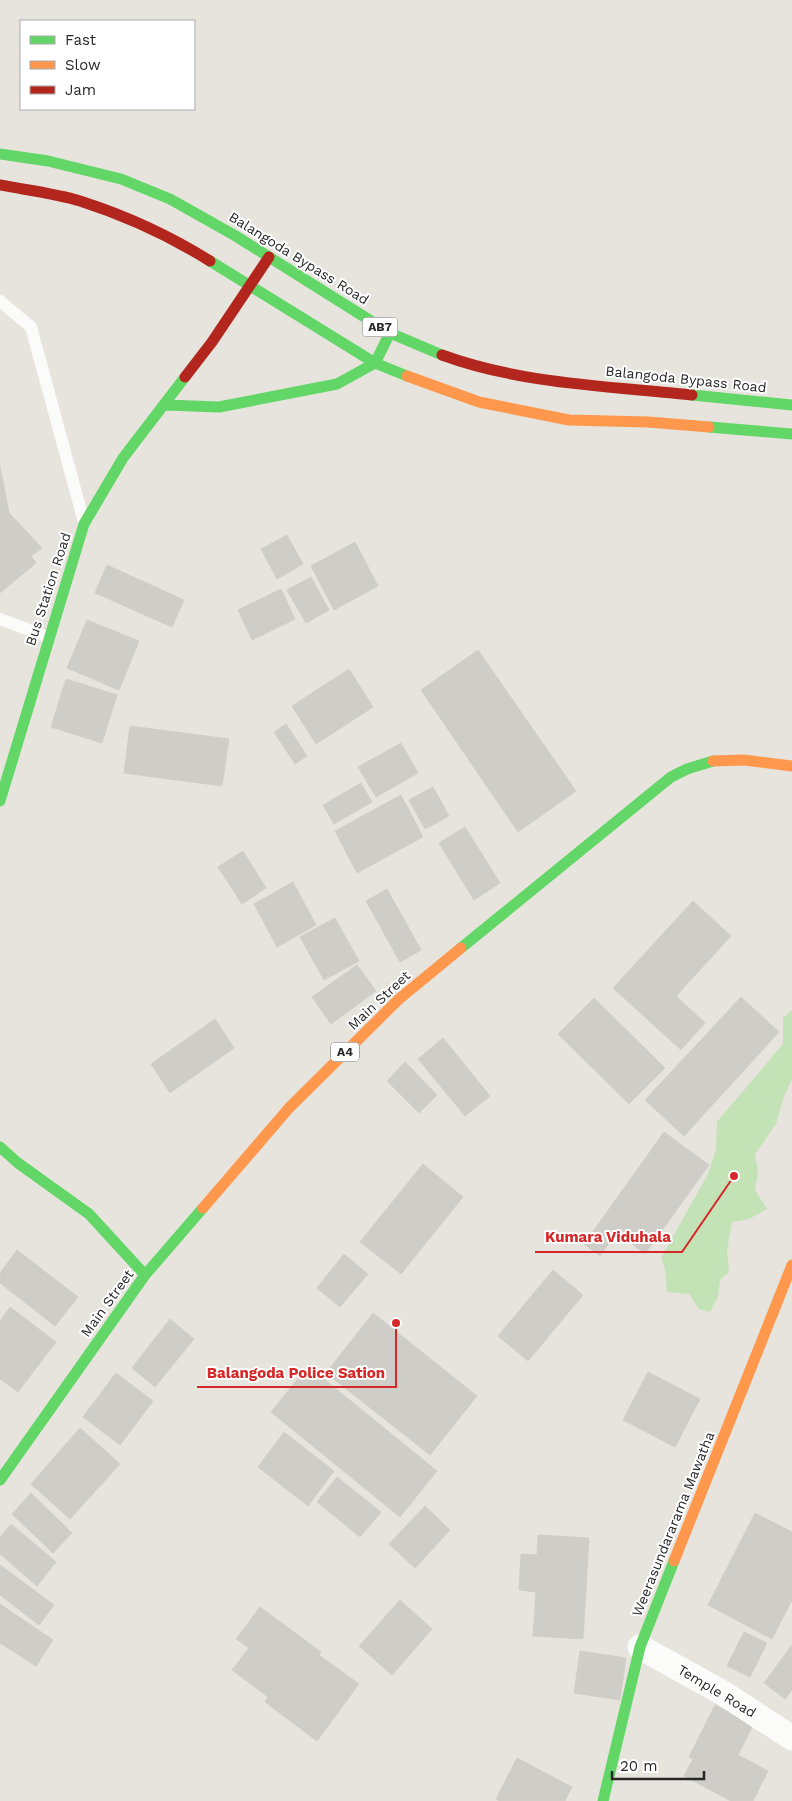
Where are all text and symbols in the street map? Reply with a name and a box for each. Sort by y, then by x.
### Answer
legend [20,20,195,110]
text: Fast [65,31,97,49]
text: Slow [65,56,101,74]
text: Jam [65,81,96,99]
street label: Balangoda Bypass Road [226,208,372,308]
road number: AB7 [362,318,398,337]
street label: Balangoda Bypass Road [605,363,767,395]
street label: Bus Station Road [22,530,74,648]
street label: Main Street [345,967,413,1033]
road number: A4 [331,1042,359,1062]
callout: Kumara Viduhala [535,1222,682,1252]
text: Kumara Viduhala [545,1228,671,1246]
street label: Main Street [77,1266,137,1340]
callout: Balangoda Police Sation [197,1357,396,1387]
text: Balangoda Police Sation [207,1364,385,1382]
street label: Weerasundararama Mawatha [629,1429,718,1619]
street label: Temple Road [675,1661,759,1721]
scale bar [612,1748,704,1780]
text: 20 m [620,1757,658,1775]

